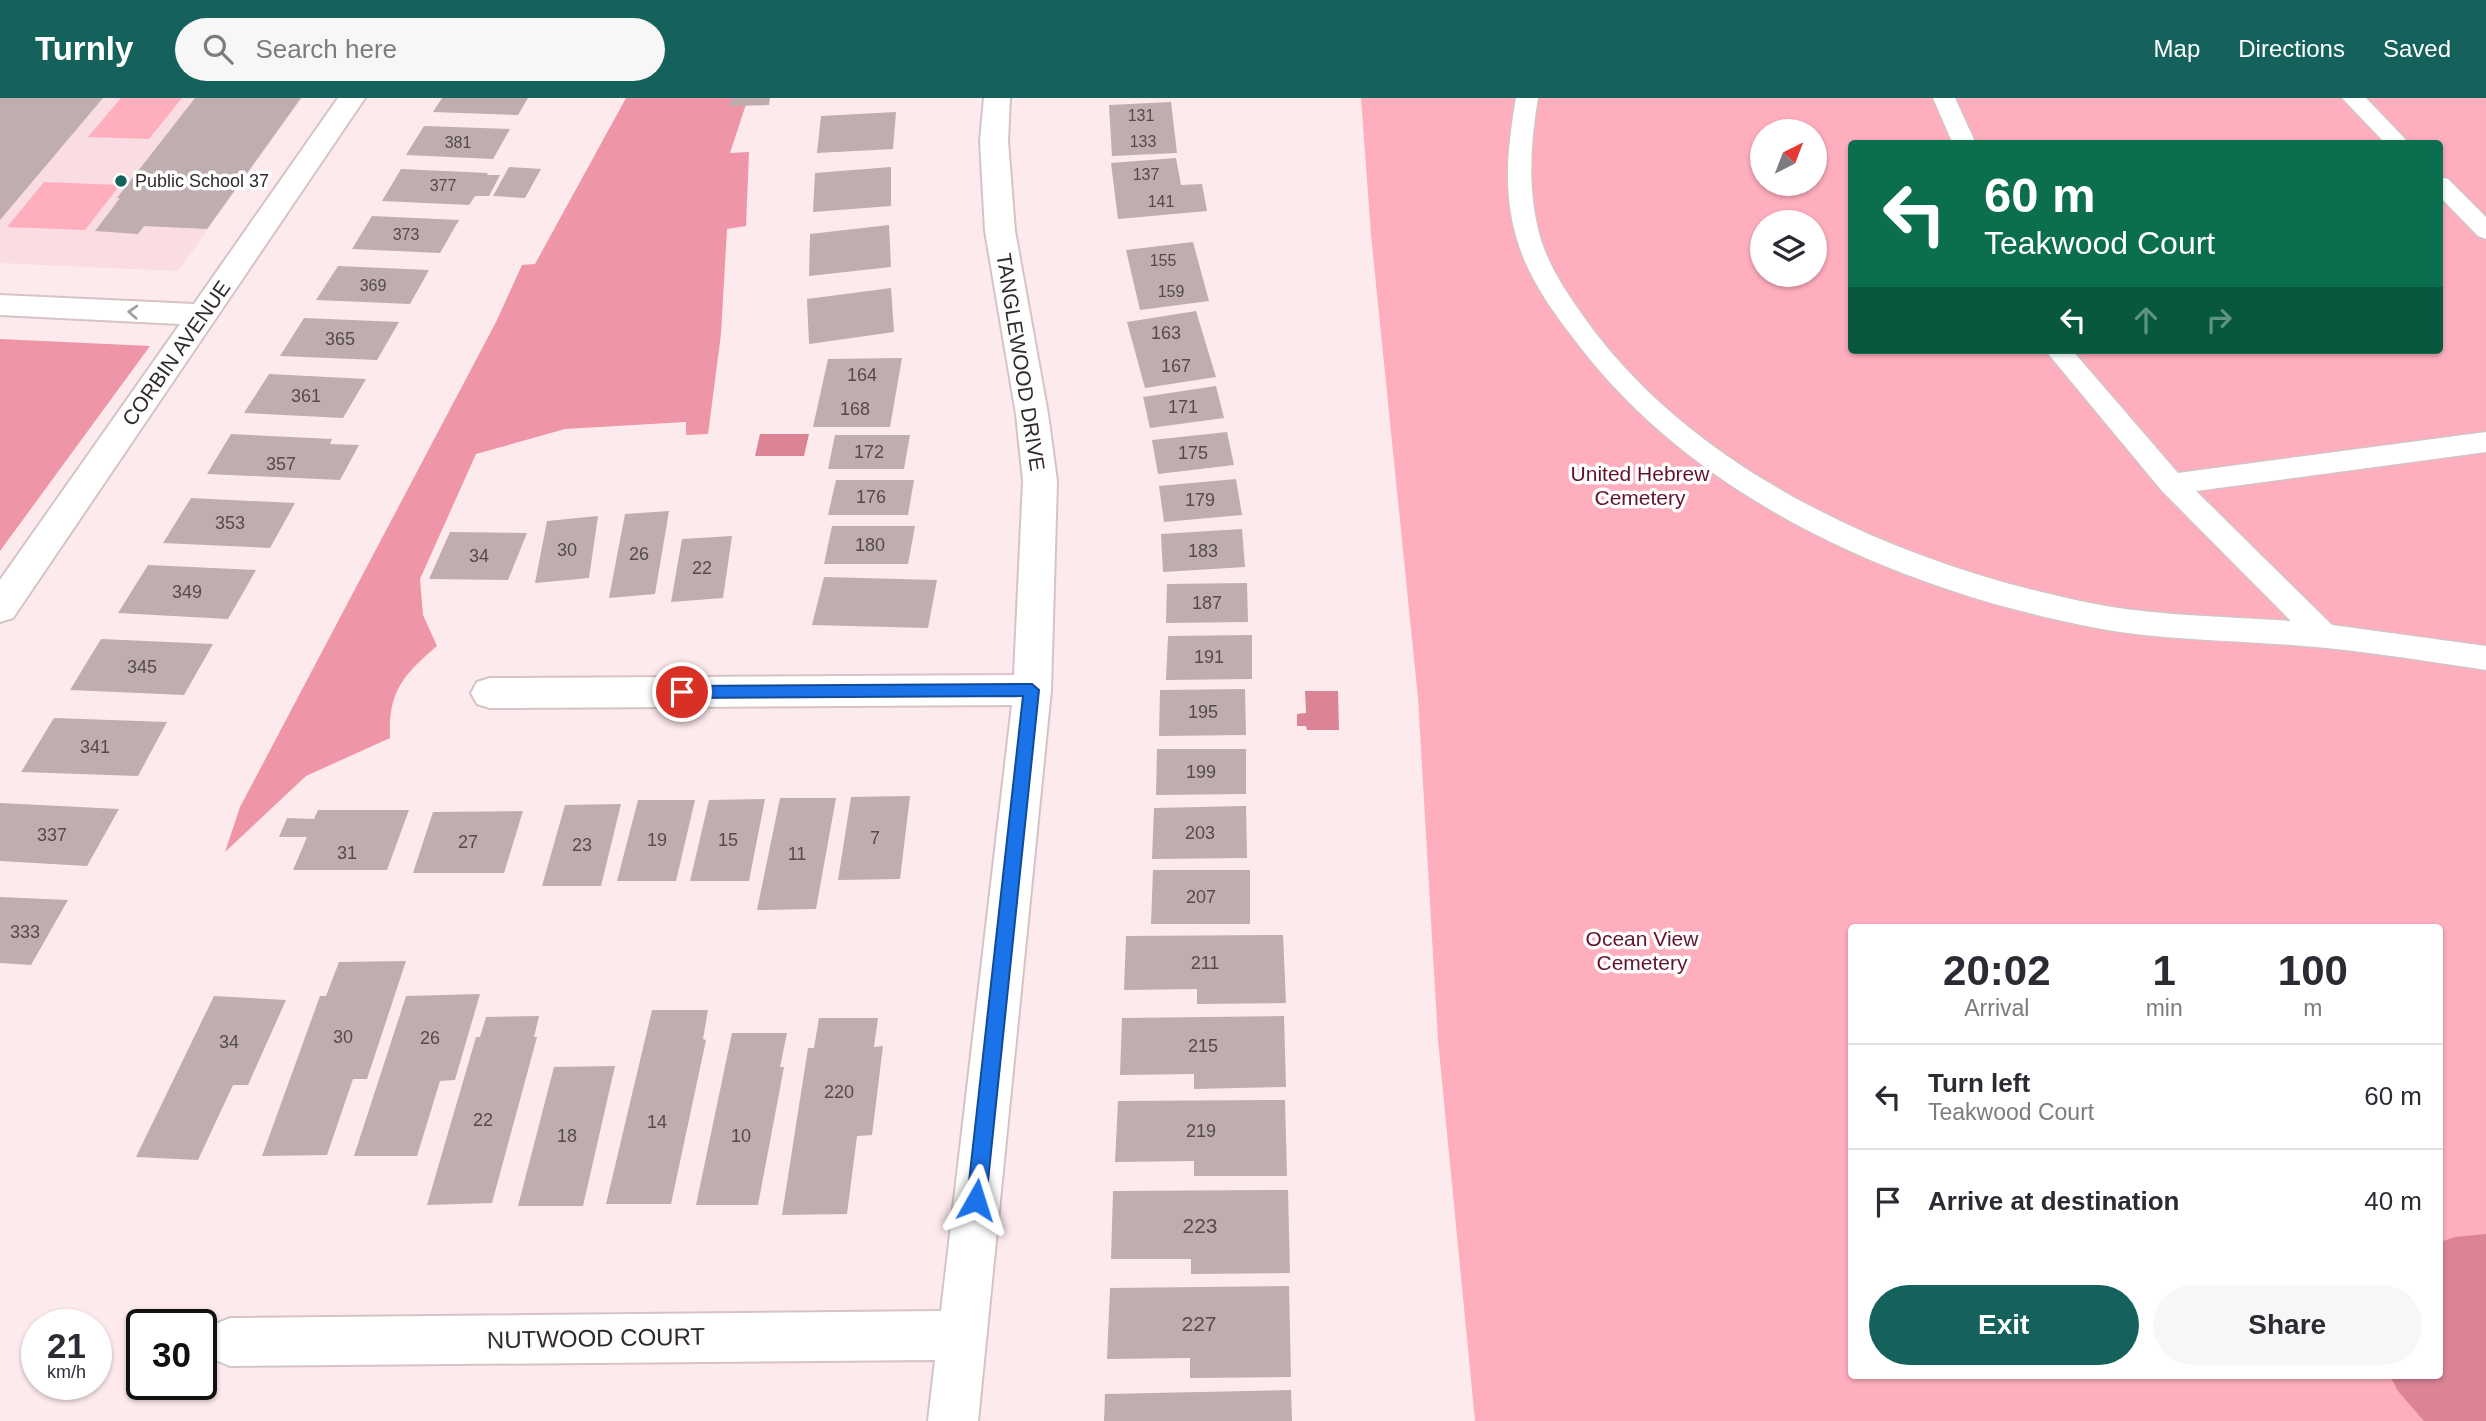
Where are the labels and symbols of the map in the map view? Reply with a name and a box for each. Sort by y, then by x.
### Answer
house number: 131 [1128,107,1154,124]
north arrow [1750,119,1827,196]
house number: 133 [1130,133,1156,150]
house number: 381 [445,134,471,151]
house number: 137 [1133,166,1159,183]
place label: Public School 37 [135,171,269,191]
marker: Public School 37 [113,173,129,189]
house number: 377 [430,177,456,194]
house number: 141 [1148,193,1174,210]
house number: 373 [393,226,419,243]
street label: TANGLEWOOD DRIVE [992,251,1050,473]
house number: 155 [1150,252,1176,269]
street label: CORBIN AVENUE [117,276,235,430]
house number: 369 [360,277,386,294]
house number: 159 [1158,283,1184,300]
one-way arrow [128,305,139,320]
house number: 163 [1151,323,1181,343]
house number: 365 [325,329,355,349]
house number: 167 [1161,356,1191,376]
house number: 164 [847,365,877,385]
house number: 361 [291,386,321,406]
house number: 171 [1168,397,1198,417]
house number: 168 [840,399,870,419]
house number: 172 [854,442,884,462]
house number: 175 [1178,443,1208,463]
house number: 357 [266,454,296,474]
park label: United Hebrew Cemetery [1571,462,1710,509]
house number: 176 [856,487,886,507]
house number: 179 [1185,490,1215,510]
house number: 353 [215,513,245,533]
house number: 180 [855,535,885,555]
house number: 30 [557,540,577,560]
house number: 183 [1188,541,1218,561]
house number: 26 [629,544,649,564]
house number: 34 [469,546,489,566]
house number: 22 [692,558,712,578]
house number: 349 [172,582,202,602]
house number: 187 [1192,593,1222,613]
house number: 191 [1194,647,1224,667]
house number: 345 [127,657,157,677]
pin [652,662,712,722]
house number: 195 [1188,702,1218,722]
house number: 341 [80,737,110,757]
house number: 199 [1186,762,1216,782]
house number: 203 [1185,823,1215,843]
house number: 337 [37,825,67,845]
house number: 7 [870,828,880,848]
house number: 19 [647,830,667,850]
house number: 15 [718,830,738,850]
house number: 27 [458,832,478,852]
house number: 23 [572,835,592,855]
house number: 31 [337,843,357,863]
house number: 11 [788,844,806,864]
house number: 207 [1186,887,1216,907]
house number: 333 [10,922,40,942]
park label: Ocean View Cemetery [1586,927,1699,974]
house number: 211 [1191,953,1219,973]
house number: 30 [333,1027,353,1047]
house number: 26 [420,1028,440,1048]
house number: 34 [219,1032,239,1052]
house number: 215 [1188,1036,1218,1056]
house number: 220 [824,1082,854,1102]
house number: 22 [473,1110,493,1130]
house number: 14 [647,1112,667,1132]
house number: 219 [1186,1121,1216,1141]
house number: 18 [557,1126,577,1146]
house number: 10 [731,1126,751,1146]
position arrow [939,1163,1013,1237]
house number: 223 [1182,1214,1218,1237]
speed limit sign: 30 [126,1309,217,1400]
house number: 227 [1181,1312,1217,1335]
street label: NUTWOOD COURT [487,1323,706,1353]

